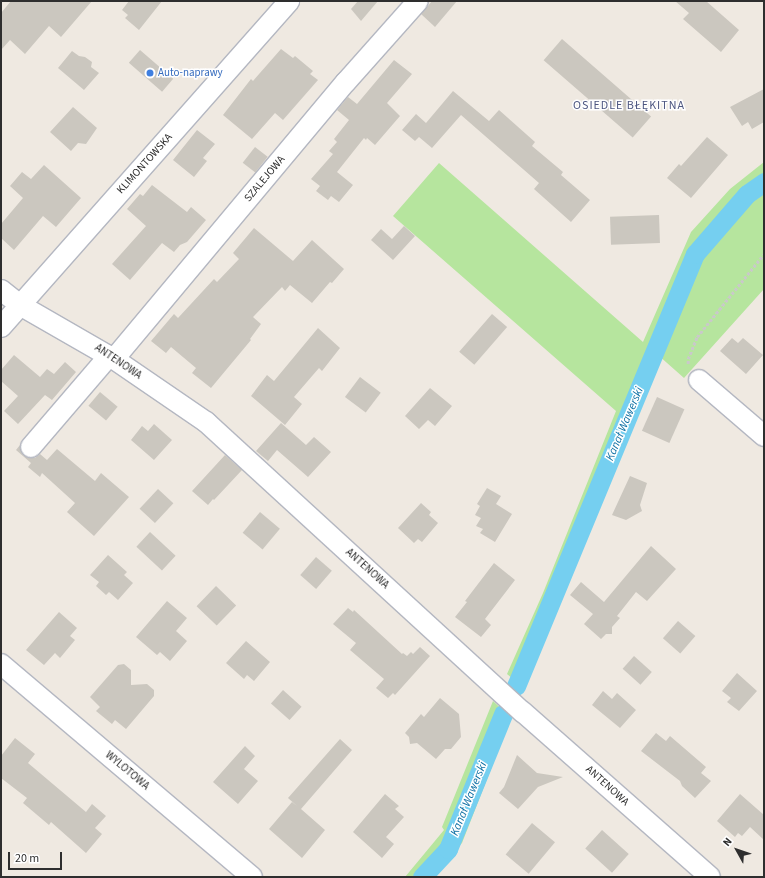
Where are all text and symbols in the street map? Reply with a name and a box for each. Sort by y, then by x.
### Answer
place label: Auto-naprawy [158,66,223,80]
marker: Auto-naprawy [145,68,155,78]
district label: OSIEDLE BŁĘKITNA [573,99,685,113]
street label: KLIMONTOWSKA [114,131,176,197]
street label: SZALEJOWA [242,153,288,205]
street label: ANTENOWA [92,341,144,383]
water label: Kanał Wawerski [603,385,647,463]
street label: ANTENOWA [343,546,391,592]
street label: WYLOTOWA [102,749,152,793]
water label: Kanał Wawerski [448,760,490,838]
street label: ANTENOWA [583,763,631,809]
north arrow [717,830,757,870]
text: N [719,834,736,850]
scale bar [10,844,64,870]
text: 20 m [15,850,39,867]

